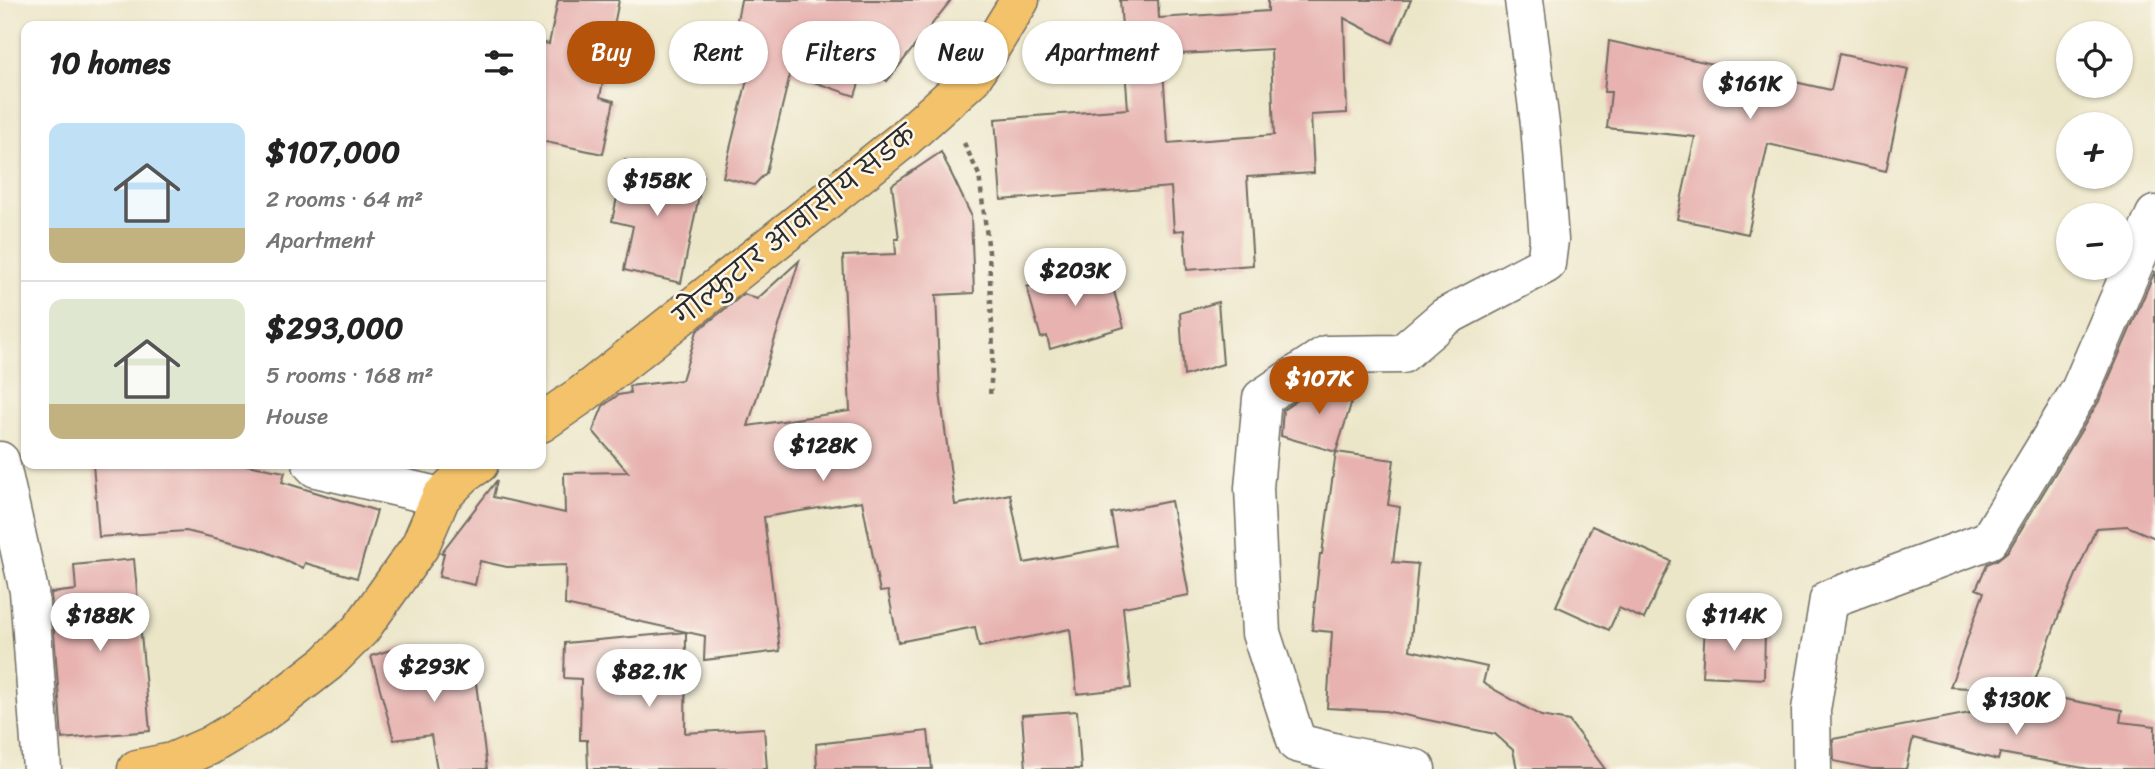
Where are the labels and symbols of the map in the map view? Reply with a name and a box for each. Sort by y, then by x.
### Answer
pin: $161K [1701,61,1799,121]
street label: गोल्फुटार आवासीय सडक [662,112,927,339]
pin: $158K [608,158,706,218]
pin: $203K [1026,248,1124,308]
pin: $107K [1270,356,1368,416]
pin: $128K [774,424,872,483]
pin: $188K [51,594,149,653]
pin: $114K [1685,594,1783,653]
pin: $293K [385,644,483,704]
pin: $82.1K [592,650,706,709]
pin: $130K [1967,678,2065,737]

